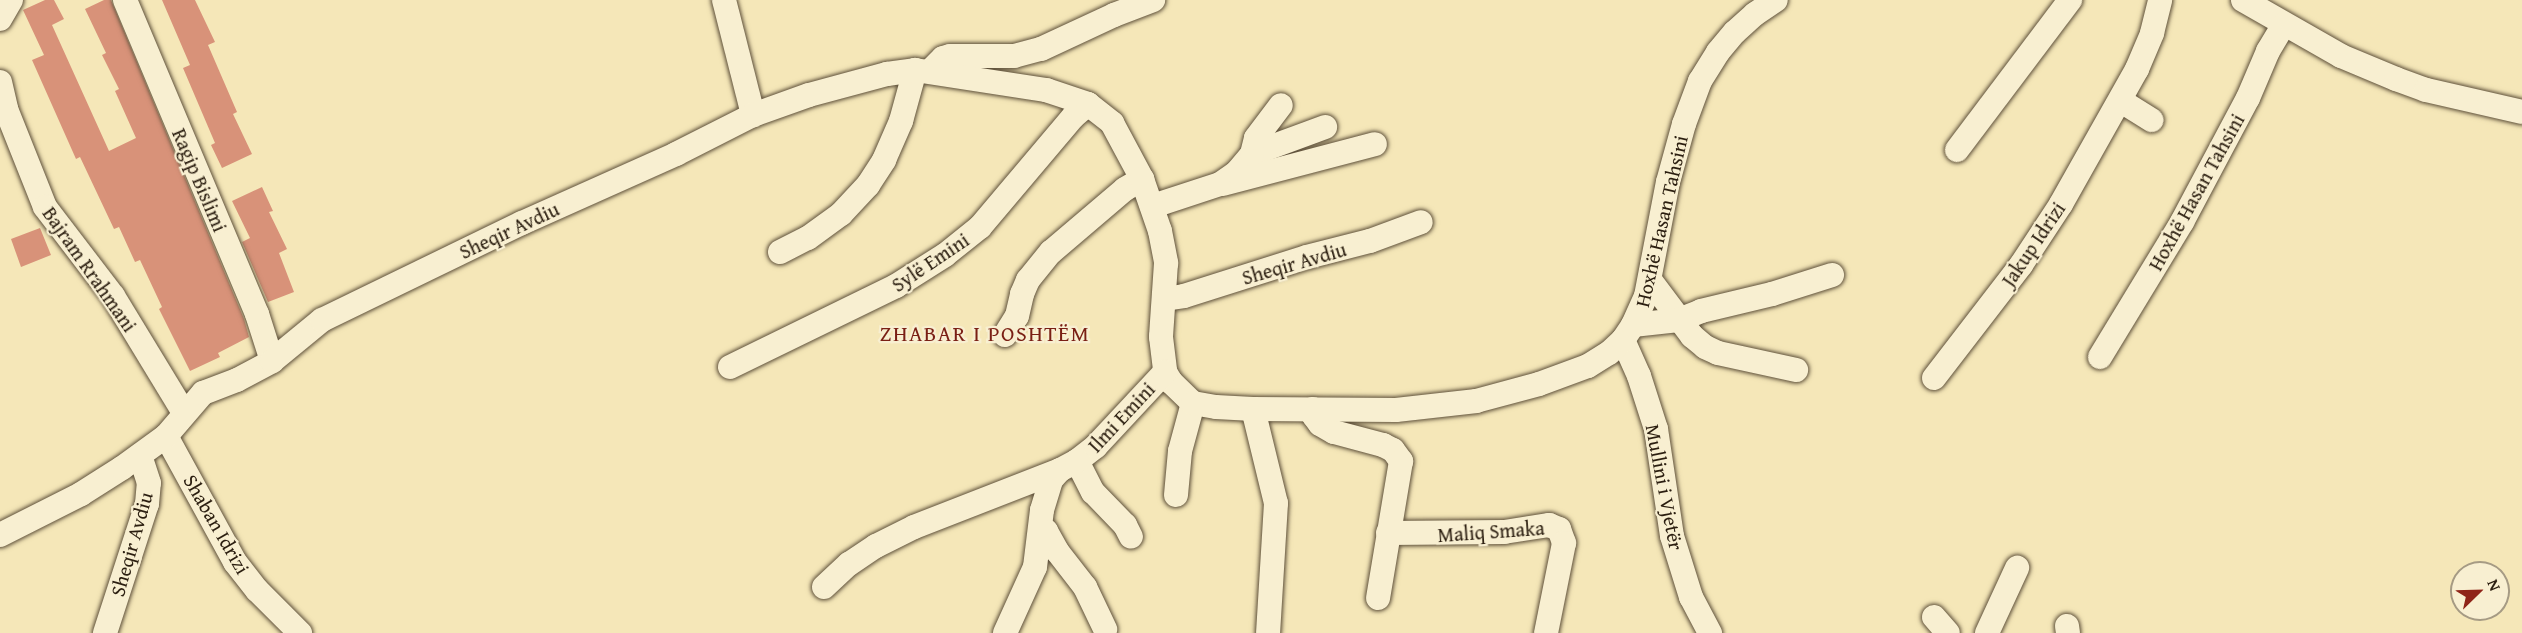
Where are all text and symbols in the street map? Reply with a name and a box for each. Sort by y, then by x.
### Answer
street label: Hoxhë Hasan Tahsini [2143,109,2249,275]
street label: Ragip Bislimi [168,125,232,235]
street label: Hoxhë Hasan Tahsini [1630,133,1692,309]
street label: Sheqir Avdiu [455,196,563,264]
street label: Jakup Idrizi [1996,197,2070,291]
street label: Bajram Rrahmani [38,202,142,336]
street label: Sylë Emini [887,227,973,297]
street label: Sheqir Avdiu [1239,237,1349,289]
district label: ZHABAR I POSHTËM [880,321,1090,347]
street label: Ilmi Emini [1083,377,1159,457]
street label: Mullini i Vjetër [1641,422,1689,552]
street label: Shaban Idrizi [179,470,255,578]
street label: Sheqir Avdiu [105,489,157,599]
street label: Maliq Smaka [1437,515,1545,547]
north arrow [2450,561,2510,621]
text: N [2482,575,2508,594]

